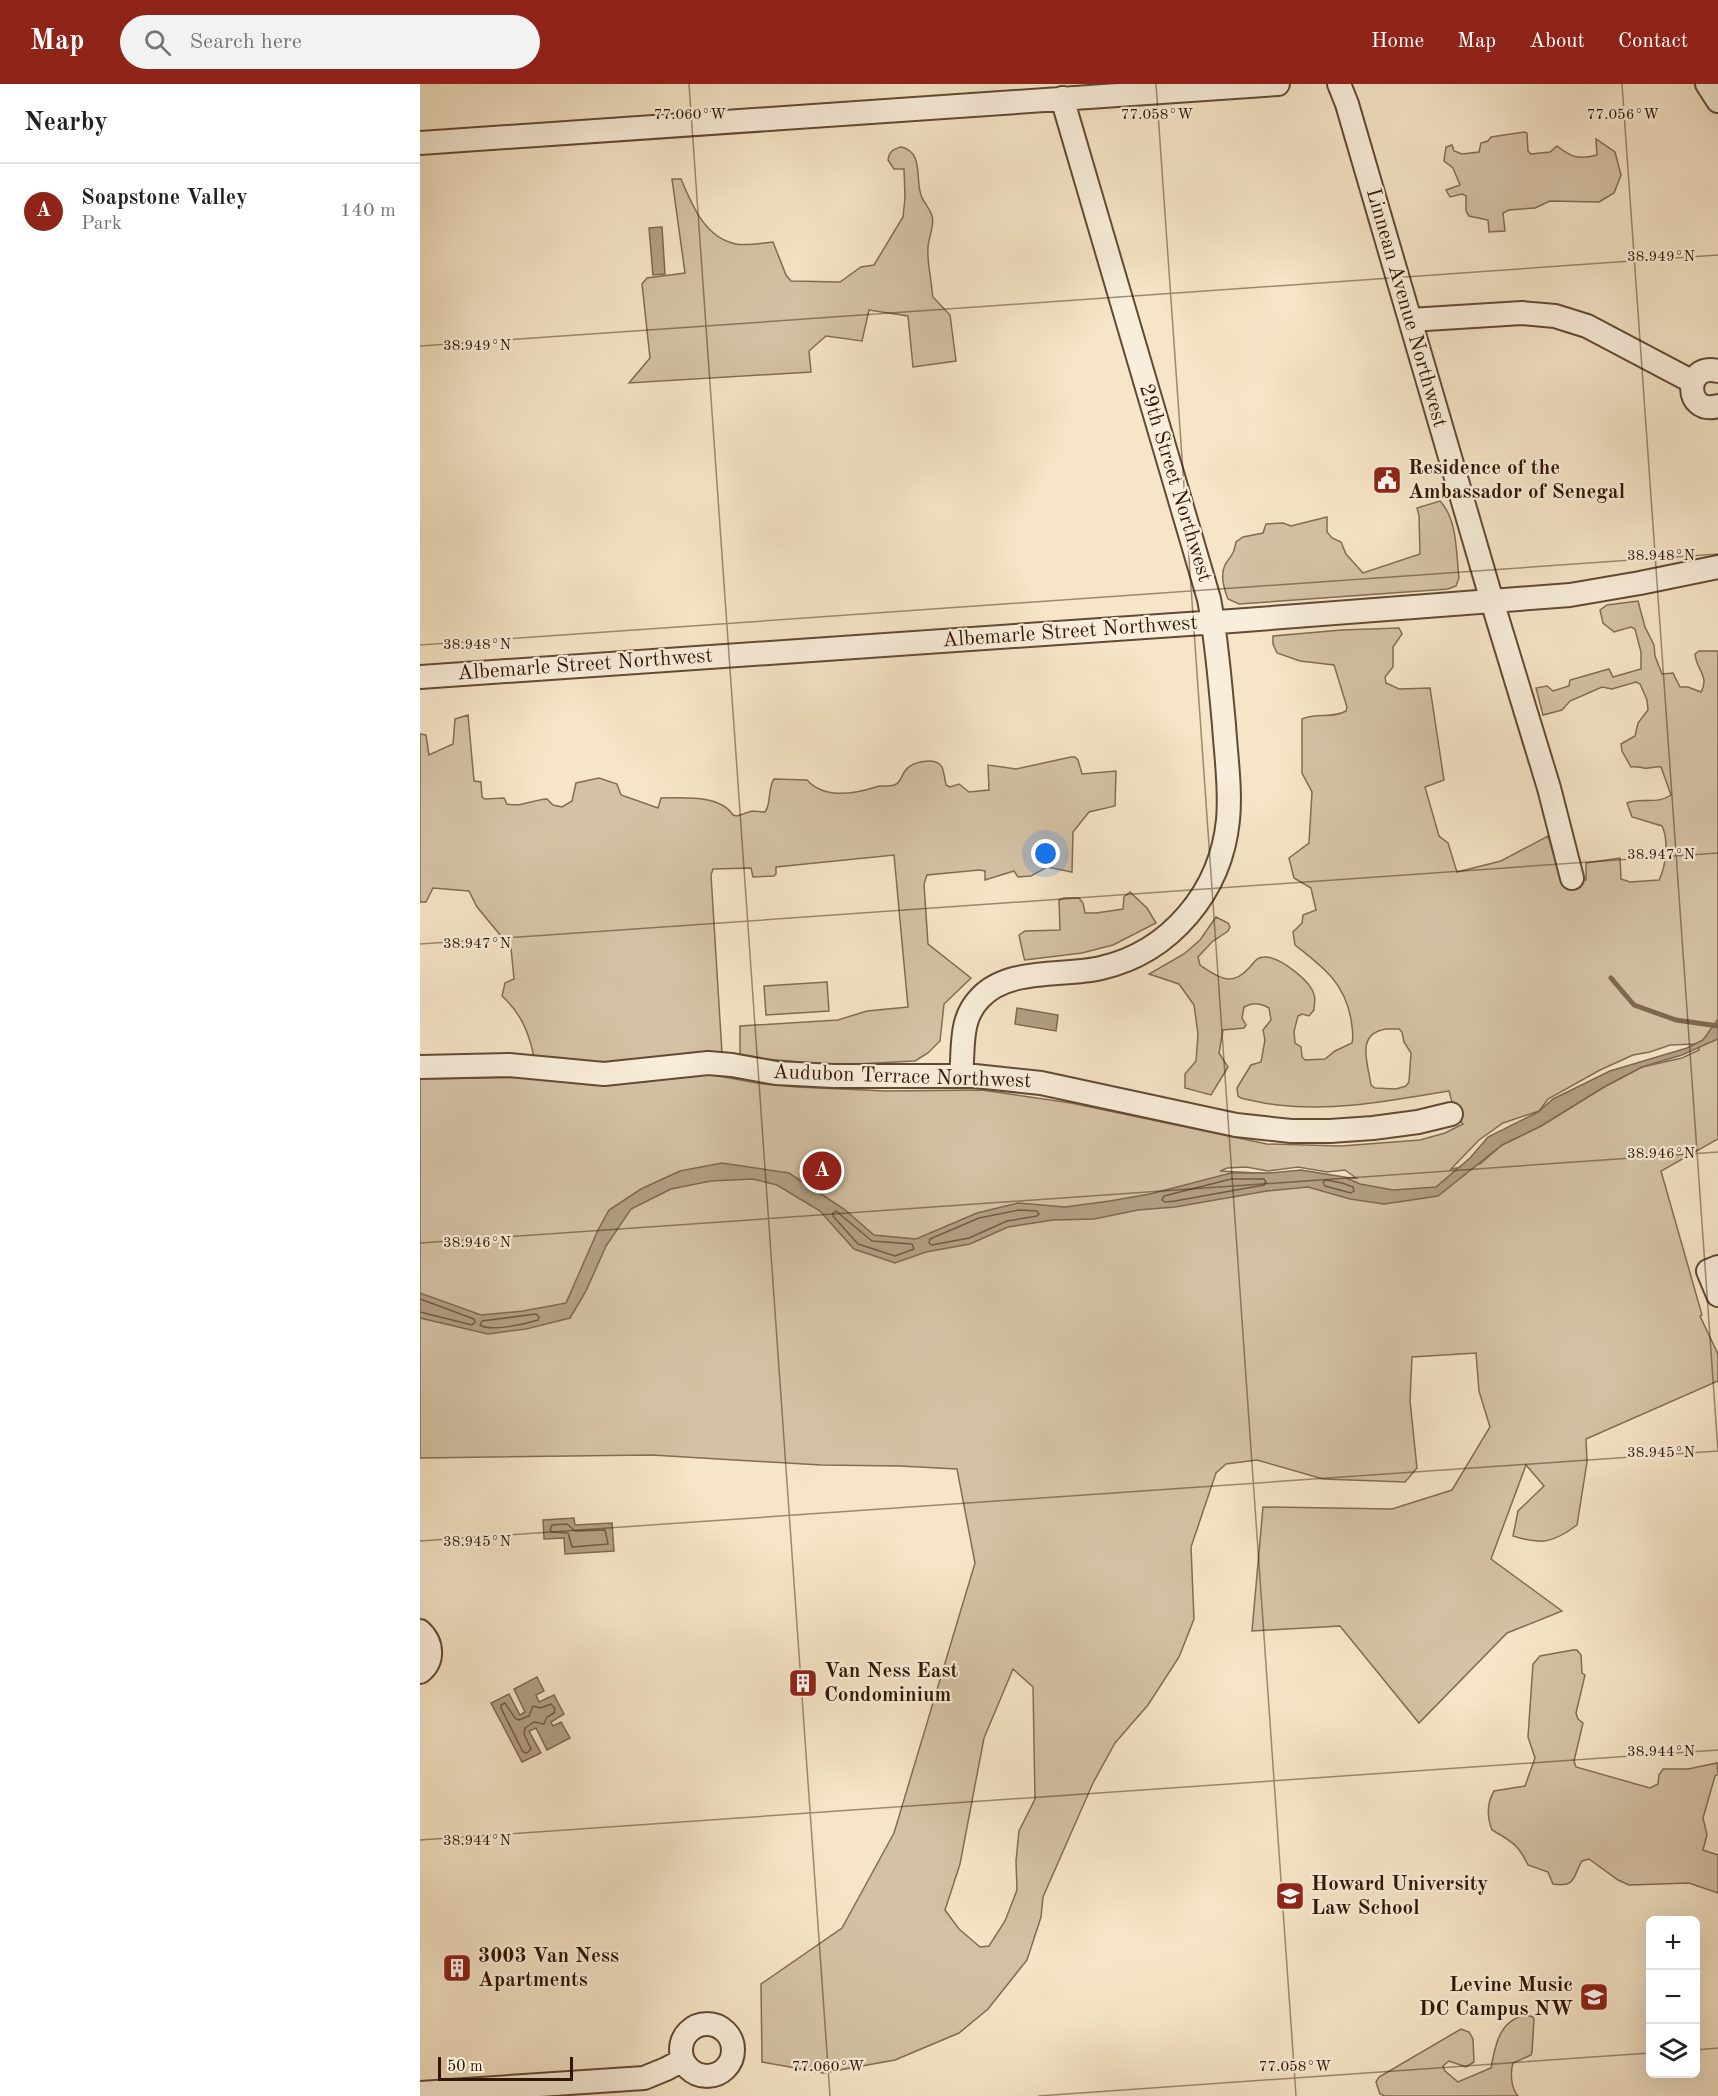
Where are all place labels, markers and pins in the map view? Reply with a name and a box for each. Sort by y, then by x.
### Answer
place label: Residence of the Ambassador of Senegal [1408,458,1625,503]
public building icon: Residence of the Ambassador of Senegal [1371,464,1403,496]
pin: A [802,1148,842,1194]
place label: Van Ness East Condominium [824,1661,959,1706]
building icon: Van Ness East Condominium [787,1667,819,1699]
place label: Howard University Law School [1311,1874,1488,1919]
school or university icon: Howard University Law School [1274,1880,1306,1912]
place label: 3003 Van Ness Apartments [478,1946,619,1991]
building icon: 3003 Van Ness Apartments [441,1952,473,1984]
place label: Levine Music DC Campus NW [1419,1975,1573,2020]
school or university icon: Levine Music DC Campus NW [1578,1981,1610,2013]

